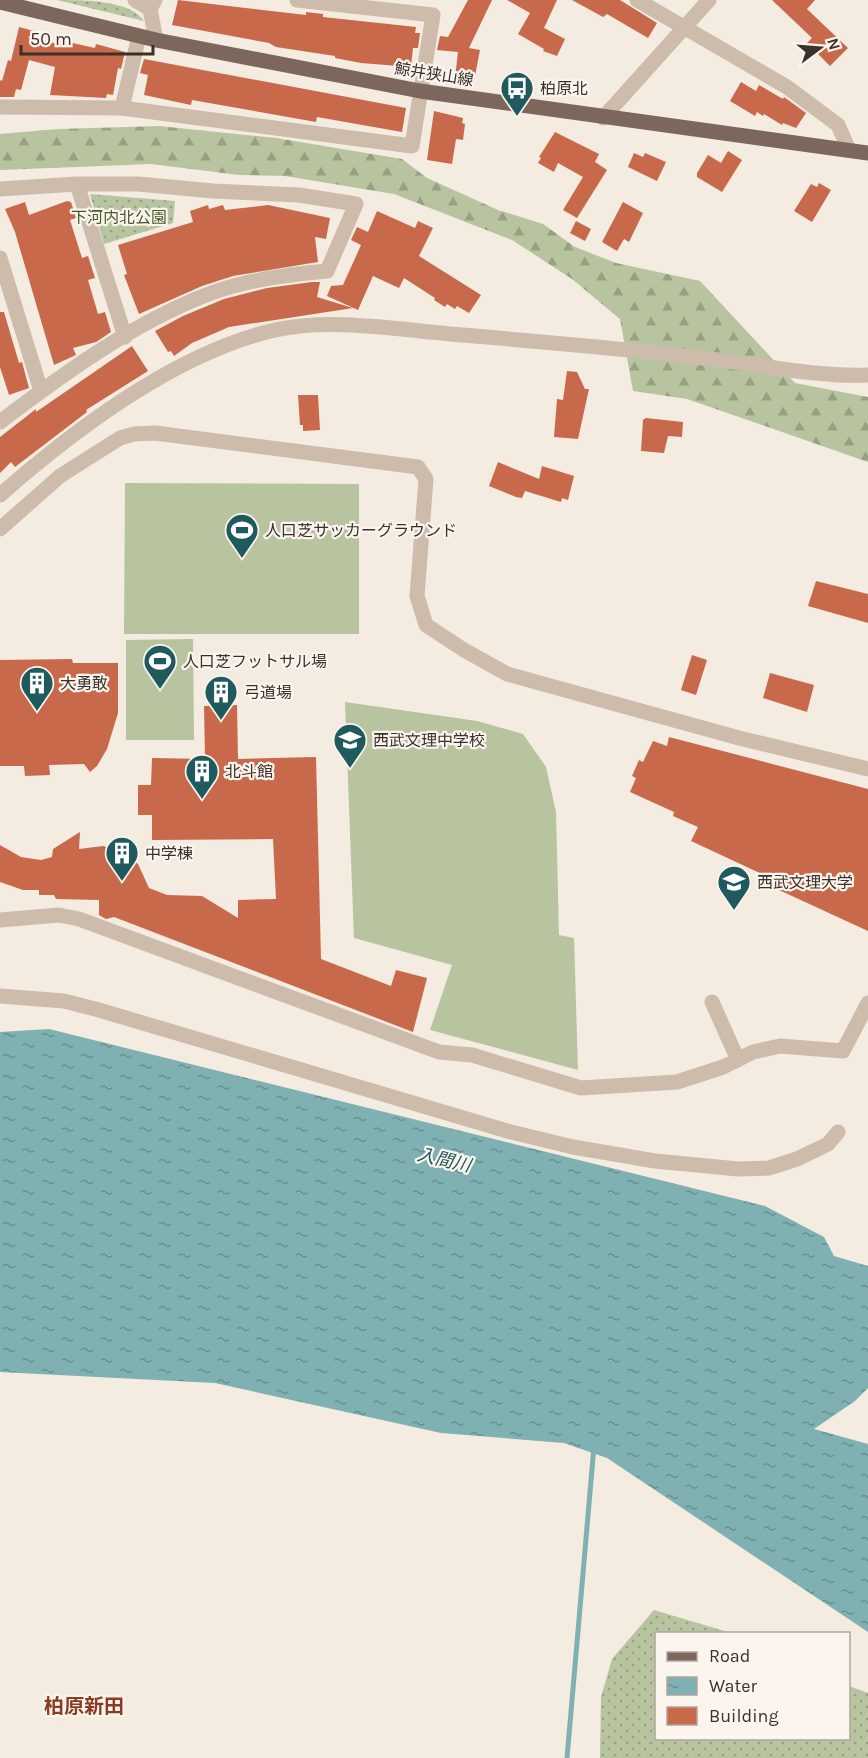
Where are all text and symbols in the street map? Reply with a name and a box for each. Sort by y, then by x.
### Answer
scale bar [21,18,153,56]
north arrow [790,18,850,78]
text: 50 m [30,28,72,50]
text: N [823,36,845,52]
street label: 鯨井狭山線 [393,58,475,90]
bus stop icon: 柏原北 [499,70,535,117]
place label: 柏原北 [540,79,588,98]
park label: 下河内北公園 [71,208,167,227]
sports icon: 人口芝サッカーグラウンド [224,512,260,559]
place label: 人口芝サッカーグラウンド [265,521,457,540]
sports icon: 人口芝フットサル場 [142,643,178,690]
place label: 人口芝フットサル場 [183,652,327,671]
building icon: 大勇敢 [19,665,55,712]
place label: 大勇敢 [60,674,108,693]
building icon: 弓道場 [203,674,239,721]
place label: 弓道場 [244,683,292,702]
school or university icon: 西武文理中学校 [332,722,368,769]
place label: 西武文理中学校 [373,731,485,750]
building icon: 北斗館 [184,753,220,800]
place label: 北斗館 [225,762,273,781]
building icon: 中学棟 [104,835,140,882]
place label: 中学棟 [145,844,193,863]
school or university icon: 西武文理大学 [716,864,752,911]
place label: 西武文理大学 [757,873,853,892]
water label: 入間川 [415,1143,475,1177]
legend [655,1632,850,1740]
text: Road [709,1645,750,1667]
text: Water [709,1675,757,1697]
district label: 柏原新田 [44,1695,124,1718]
text: Building [709,1705,779,1727]

